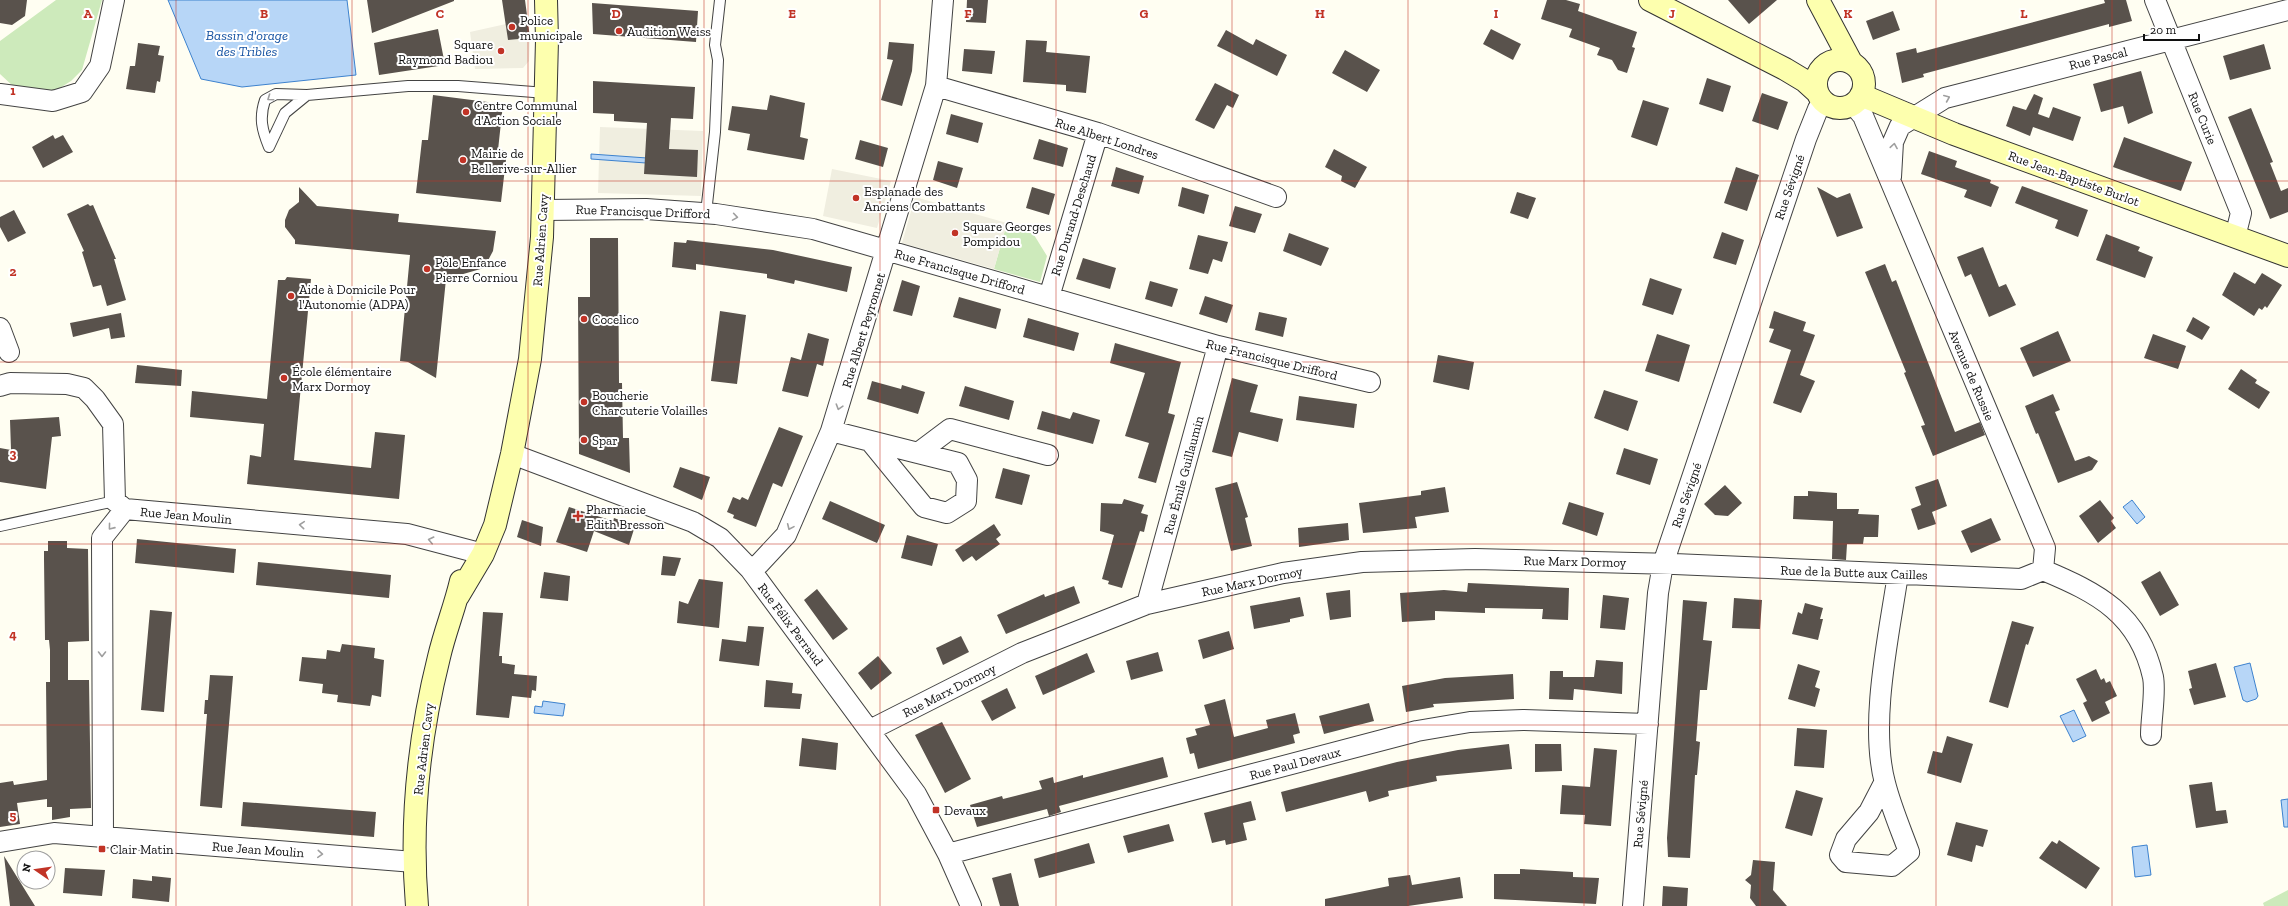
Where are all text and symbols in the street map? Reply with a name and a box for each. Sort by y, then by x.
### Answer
text: A [84,6,93,21]
text: B [260,6,268,21]
text: C [436,6,444,21]
text: D [611,6,621,21]
text: E [788,6,796,21]
text: F [964,6,972,21]
text: G [1140,6,1149,21]
text: H [1315,6,1325,21]
text: I [1494,6,1499,21]
text: J [1669,6,1675,21]
text: K [1844,6,1853,21]
text: L [2020,6,2028,21]
place label: Police municipale [520,13,582,43]
scale bar [2144,16,2199,42]
marker: Police municipale [507,22,517,32]
text: 20 m [2150,23,2177,37]
place label: Audition Weiss [627,24,711,39]
marker: Audition Weiss [614,26,624,36]
water label: Bassin d'orage des Tribles [206,27,288,60]
place label: Square Raymond Badiou [398,37,494,67]
street label: Rue Pascal [2067,44,2129,73]
marker: Square Raymond Badiou [496,46,506,56]
text: 1 [10,83,16,98]
street label: Rue Curie [2185,90,2220,147]
one-way arrow [268,94,275,101]
one-way arrow [1943,95,1950,103]
place label: Centre Communal d'Action Sociale [474,98,578,128]
marker: Centre Communal d'Action Sociale [461,107,471,117]
street label: Rue Albert Londres [1053,115,1161,162]
one-way arrow [1889,142,1898,149]
place label: Mairie de Bellerive-sur-Allier [471,146,577,176]
street label: Rue Jean-Baptiste Burlot [2006,148,2142,209]
street label: Rue Durand-Deschaud [1048,153,1099,278]
street label: Rue Sévigné [1771,153,1808,222]
marker: Mairie de Bellerive-sur-Allier [458,155,468,165]
place label: Esplanade des Anciens Combattants [864,184,985,214]
street label: Rue Adrien Cavy [530,193,551,287]
marker: Esplanade des Anciens Combattants [851,193,861,203]
street label: Rue Francisque Drifford [575,202,711,221]
one-way arrow [732,212,738,221]
place label: Square Georges Pompidou [963,219,1051,249]
marker: Square Georges Pompidou [950,228,960,238]
street label: Rue Francisque Drifford [893,246,1027,297]
place label: Pôle Enfance Pierre Corniou [435,255,518,285]
text: 2 [10,264,17,279]
marker: Pôle Enfance Pierre Corniou [422,264,432,274]
street label: Rue Albert Peyronnet [839,270,888,390]
place label: Aide à Domicile Pour l'Autonomie (ADPA) [299,282,416,312]
marker: Aide à Domicile Pour l'Autonomie (ADPA) [286,291,296,301]
place label: Cocelico [592,312,639,327]
marker: Cocelico [579,314,589,324]
street label: Avenue de Russie [1946,328,1997,423]
street label: Rue Francisque Drifford [1205,336,1339,383]
place label: École élémentaire Marx Dormoy [292,364,392,394]
marker: École élémentaire Marx Dormoy [279,373,289,383]
place label: Boucherie Charcuterie Volailles [592,388,708,418]
marker: Boucherie Charcuterie Volailles [579,397,589,407]
one-way arrow [835,403,844,410]
street label: Rue Émile Guillaumin [1160,414,1207,536]
place label: Spar [592,433,618,448]
marker: Spar [579,435,589,445]
text: 3 [10,446,17,461]
street label: Rue Sévigné [1668,461,1705,530]
place label: Pharmacie Edith Bresson [586,502,665,532]
street label: Rue Jean Moulin [139,504,233,527]
marker: Pharmacie Edith Bresson [573,511,583,521]
one-way arrow [299,521,305,530]
one-way arrow [109,522,116,529]
one-way arrow [787,523,795,531]
one-way arrow [428,536,434,544]
street label: Rue Marx Dormoy [1524,553,1627,570]
street label: Rue de la Butte aux Cailles [1780,562,1928,583]
street label: Rue Marx Dormoy [1200,563,1304,600]
street label: Rue Félix Perraud [755,580,826,668]
text: 4 [9,627,17,642]
one-way arrow [98,651,106,657]
street label: Rue Marx Dormoy [900,660,999,720]
street label: Rue Adrien Cavy [410,702,437,796]
street label: Rue Paul Devaux [1248,744,1343,783]
street label: Rue Sévigné [1630,779,1651,849]
place label: Devaux [944,803,986,818]
marker: Devaux [931,805,941,815]
text: 5 [10,808,17,823]
street label: Rue Jean Moulin [211,839,305,860]
place label: Clair Matin [110,842,174,857]
marker: Clair Matin [97,844,107,854]
north arrow [16,850,56,890]
one-way arrow [317,850,323,859]
text: N [19,862,34,873]

